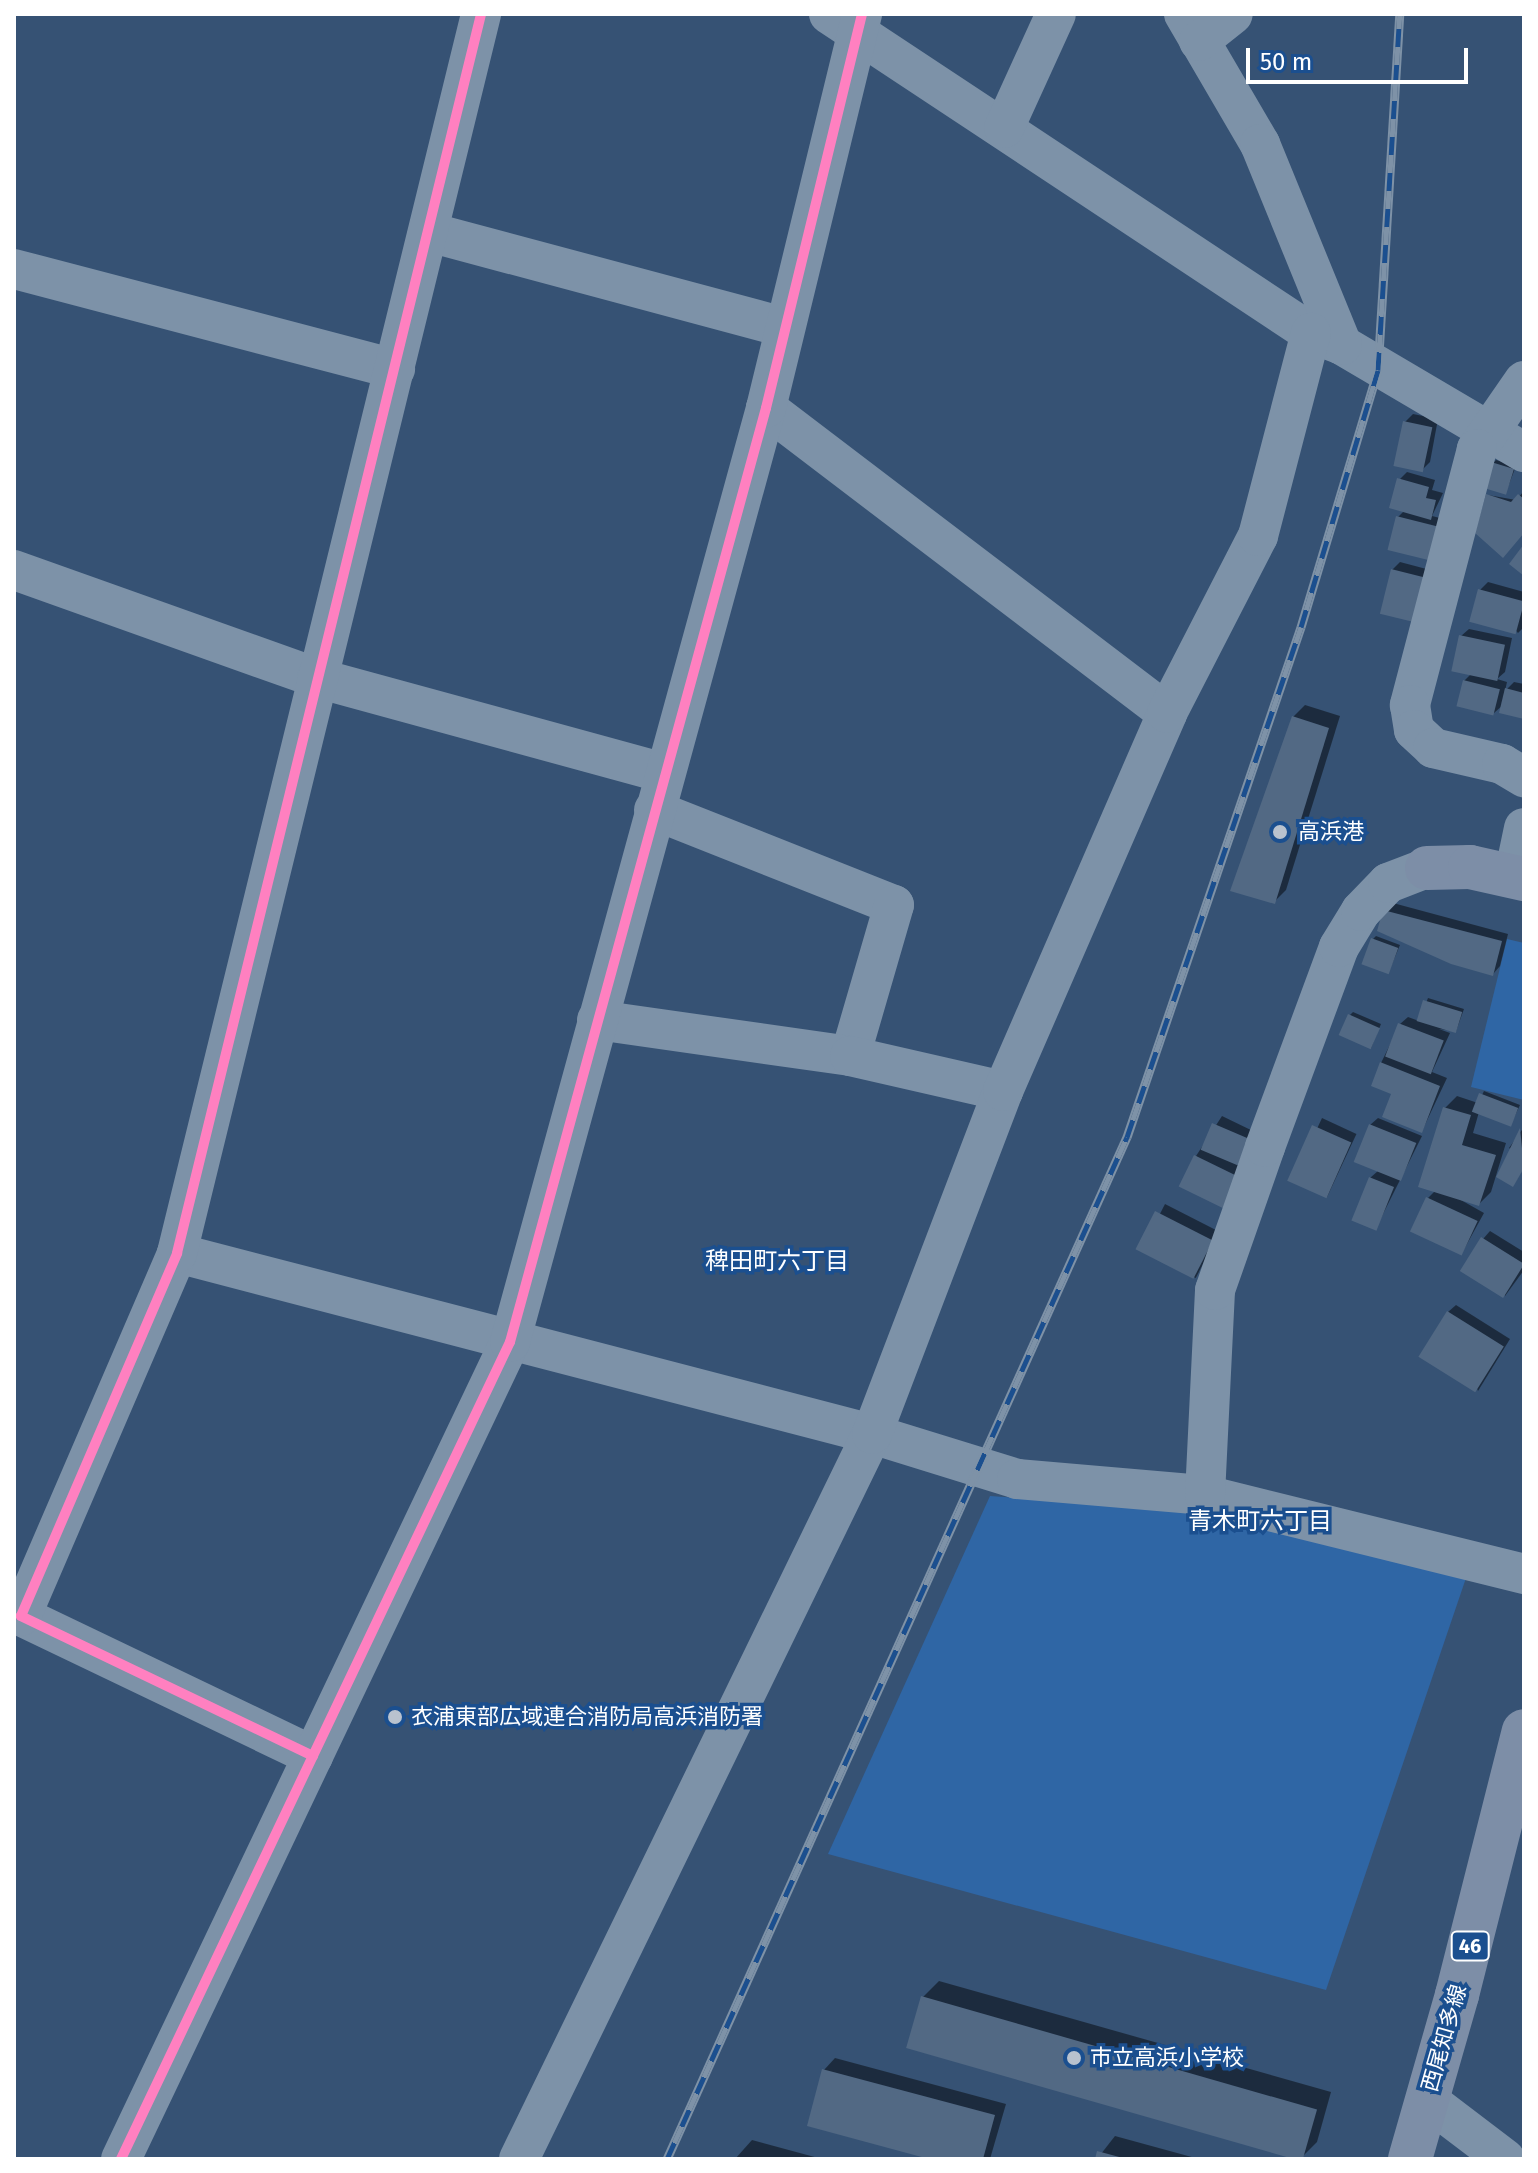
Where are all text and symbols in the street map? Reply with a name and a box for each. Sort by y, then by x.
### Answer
scale bar [1250,32,1472,82]
text: 50 m [1260,48,1312,76]
place label: 高浜港 [1298,819,1364,845]
marker: 高浜港 [1269,821,1291,843]
district label: 稗田町六丁目 [705,1248,849,1276]
district label: 青木町六丁目 [1188,1508,1332,1536]
place label: 衣浦東部広域連合消防局高浜消防署 [411,1704,763,1730]
marker: 衣浦東部広域連合消防局高浜消防署 [386,1708,404,1726]
road number: 46 [1450,1930,1490,1962]
street label: 西尾知多線 [1416,1981,1472,2095]
place label: 市立高浜小学校 [1090,2045,1244,2071]
marker: 市立高浜小学校 [1065,2049,1083,2067]

